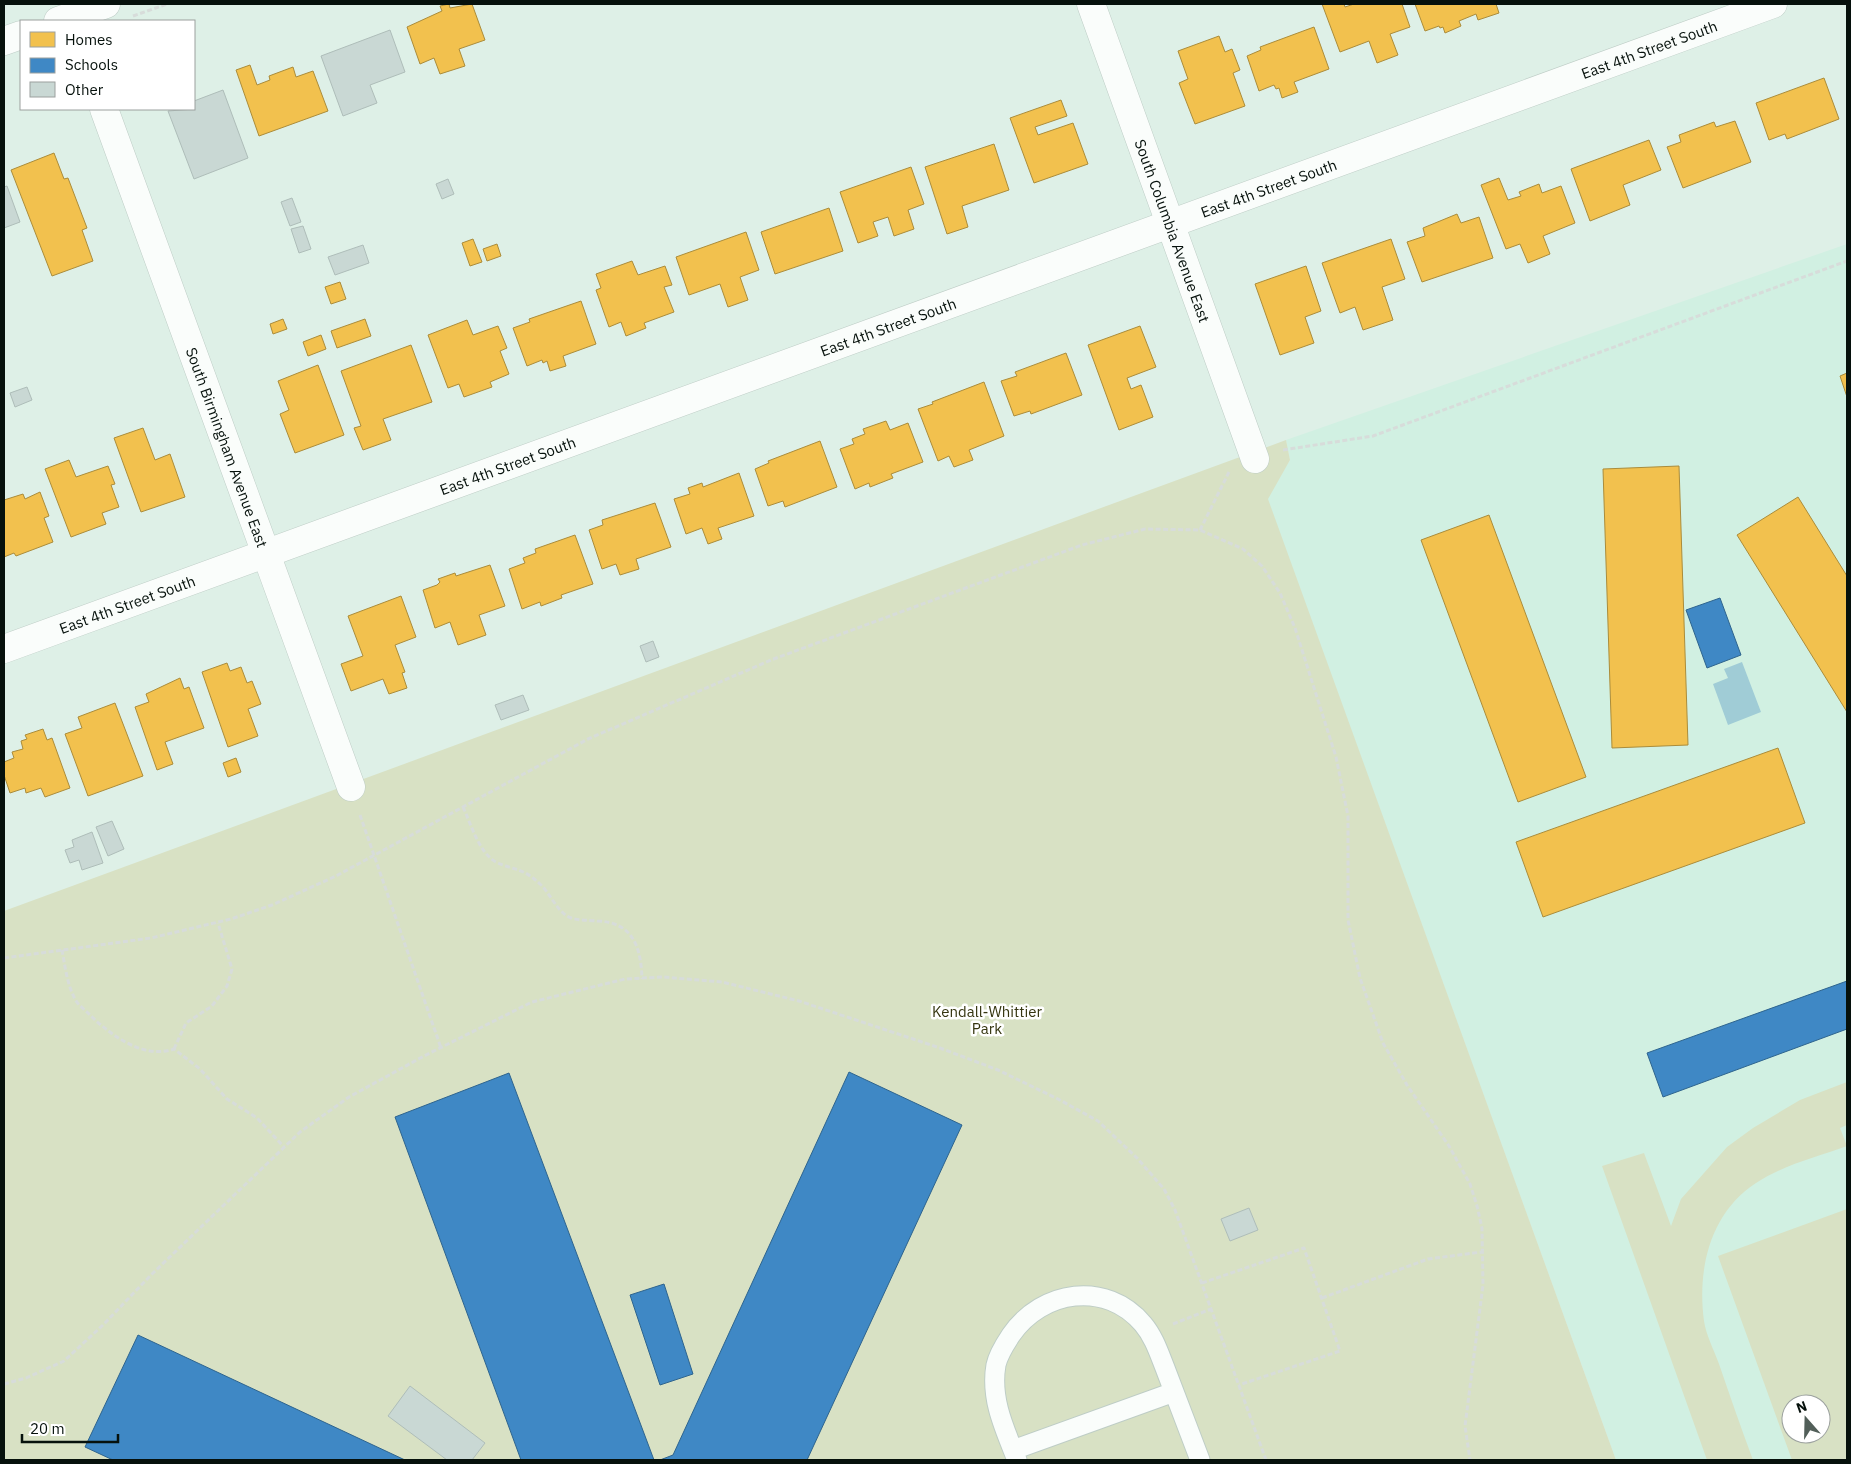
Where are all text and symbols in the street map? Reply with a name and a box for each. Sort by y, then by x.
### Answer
street label: East 4th Street South [1578,16,1720,83]
legend [20,20,195,110]
text: Homes [65,30,113,49]
text: Schools [65,55,118,74]
text: Other [65,80,104,99]
street label: South Columbia Avenue East [1131,137,1214,325]
street label: East 4th Street South [1198,154,1339,221]
street label: East 4th Street South [817,293,959,360]
street label: South Birmingham Avenue East [182,345,272,550]
street label: East 4th Street South [437,432,578,499]
street label: East 4th Street South [56,571,198,638]
park label: Kendall-Whittier Park [932,1002,1042,1038]
north arrow [1781,1394,1831,1444]
text: N [1794,1397,1809,1417]
scale bar [22,1412,119,1444]
text: 20 m [30,1419,65,1438]

